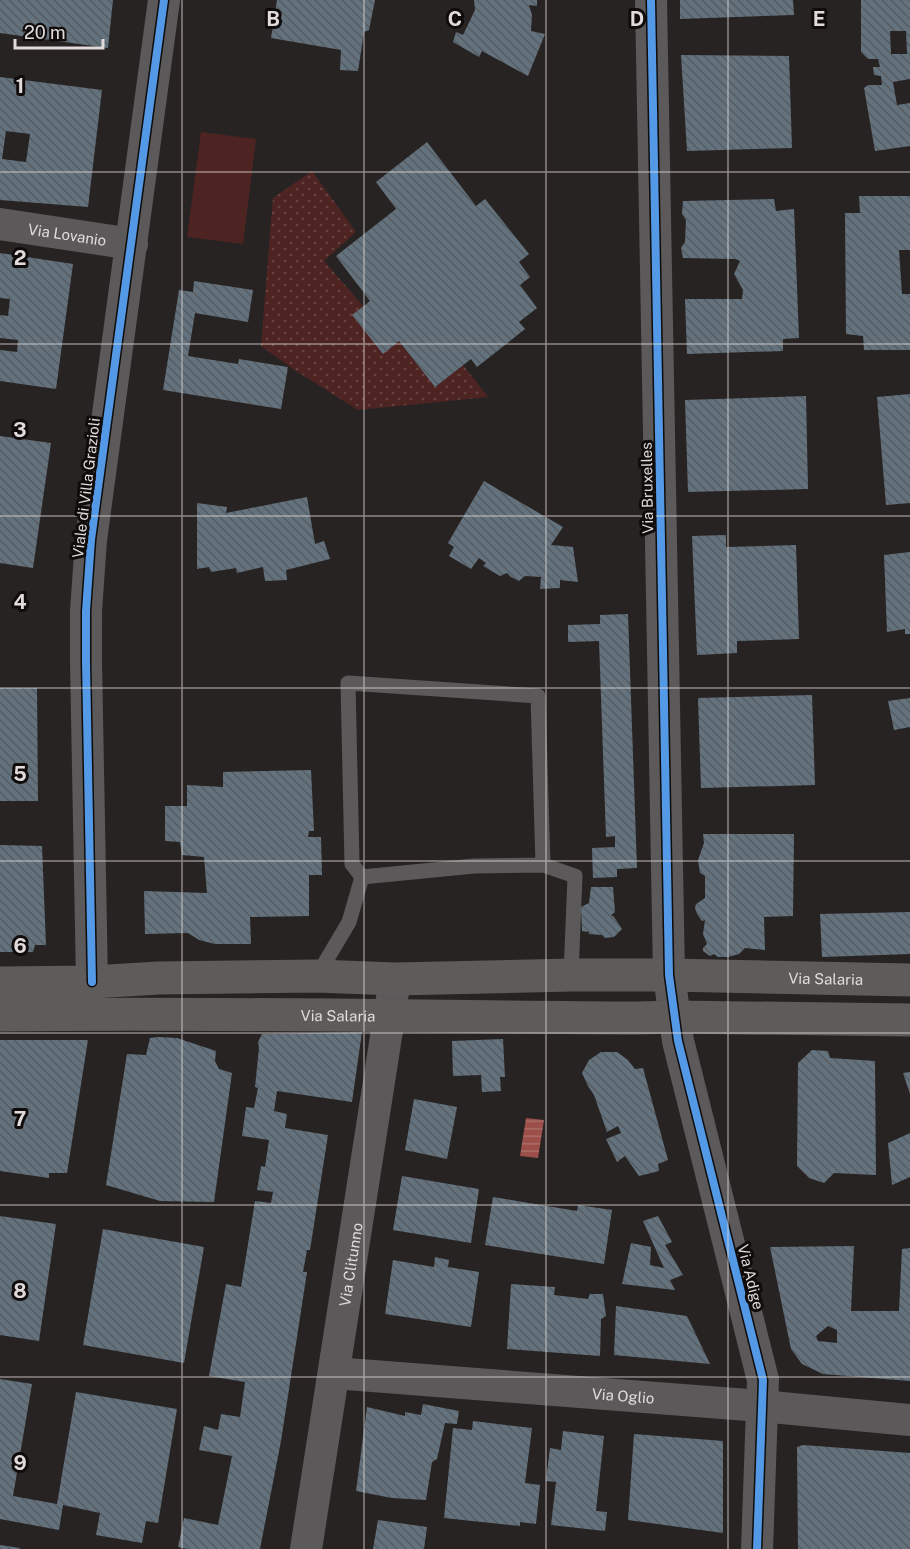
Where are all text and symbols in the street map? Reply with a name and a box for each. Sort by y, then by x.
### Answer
text: B [266,7,280,31]
text: C [448,7,462,31]
text: D [630,7,644,31]
text: E [813,7,825,31]
scale bar [15,12,104,50]
text: 20 m [24,22,66,43]
text: 1 [16,74,24,98]
street label: Via Lovanio [27,220,108,249]
text: 2 [14,246,26,270]
street label: Viale di Villa Grazioli [69,417,103,559]
text: 3 [13,418,27,442]
street label: Via Bruxelles [638,442,656,534]
text: 4 [13,590,27,614]
text: 5 [13,762,27,786]
text: 6 [13,934,27,958]
street label: Via Salaria [788,969,863,988]
street label: Via Salaria [301,1006,375,1024]
text: 7 [14,1107,26,1131]
street label: Via Clitunno [336,1221,365,1308]
street label: Via Adige [735,1243,767,1311]
text: 8 [13,1279,27,1303]
street label: Via Oglio [591,1384,655,1406]
text: 9 [13,1451,27,1475]

